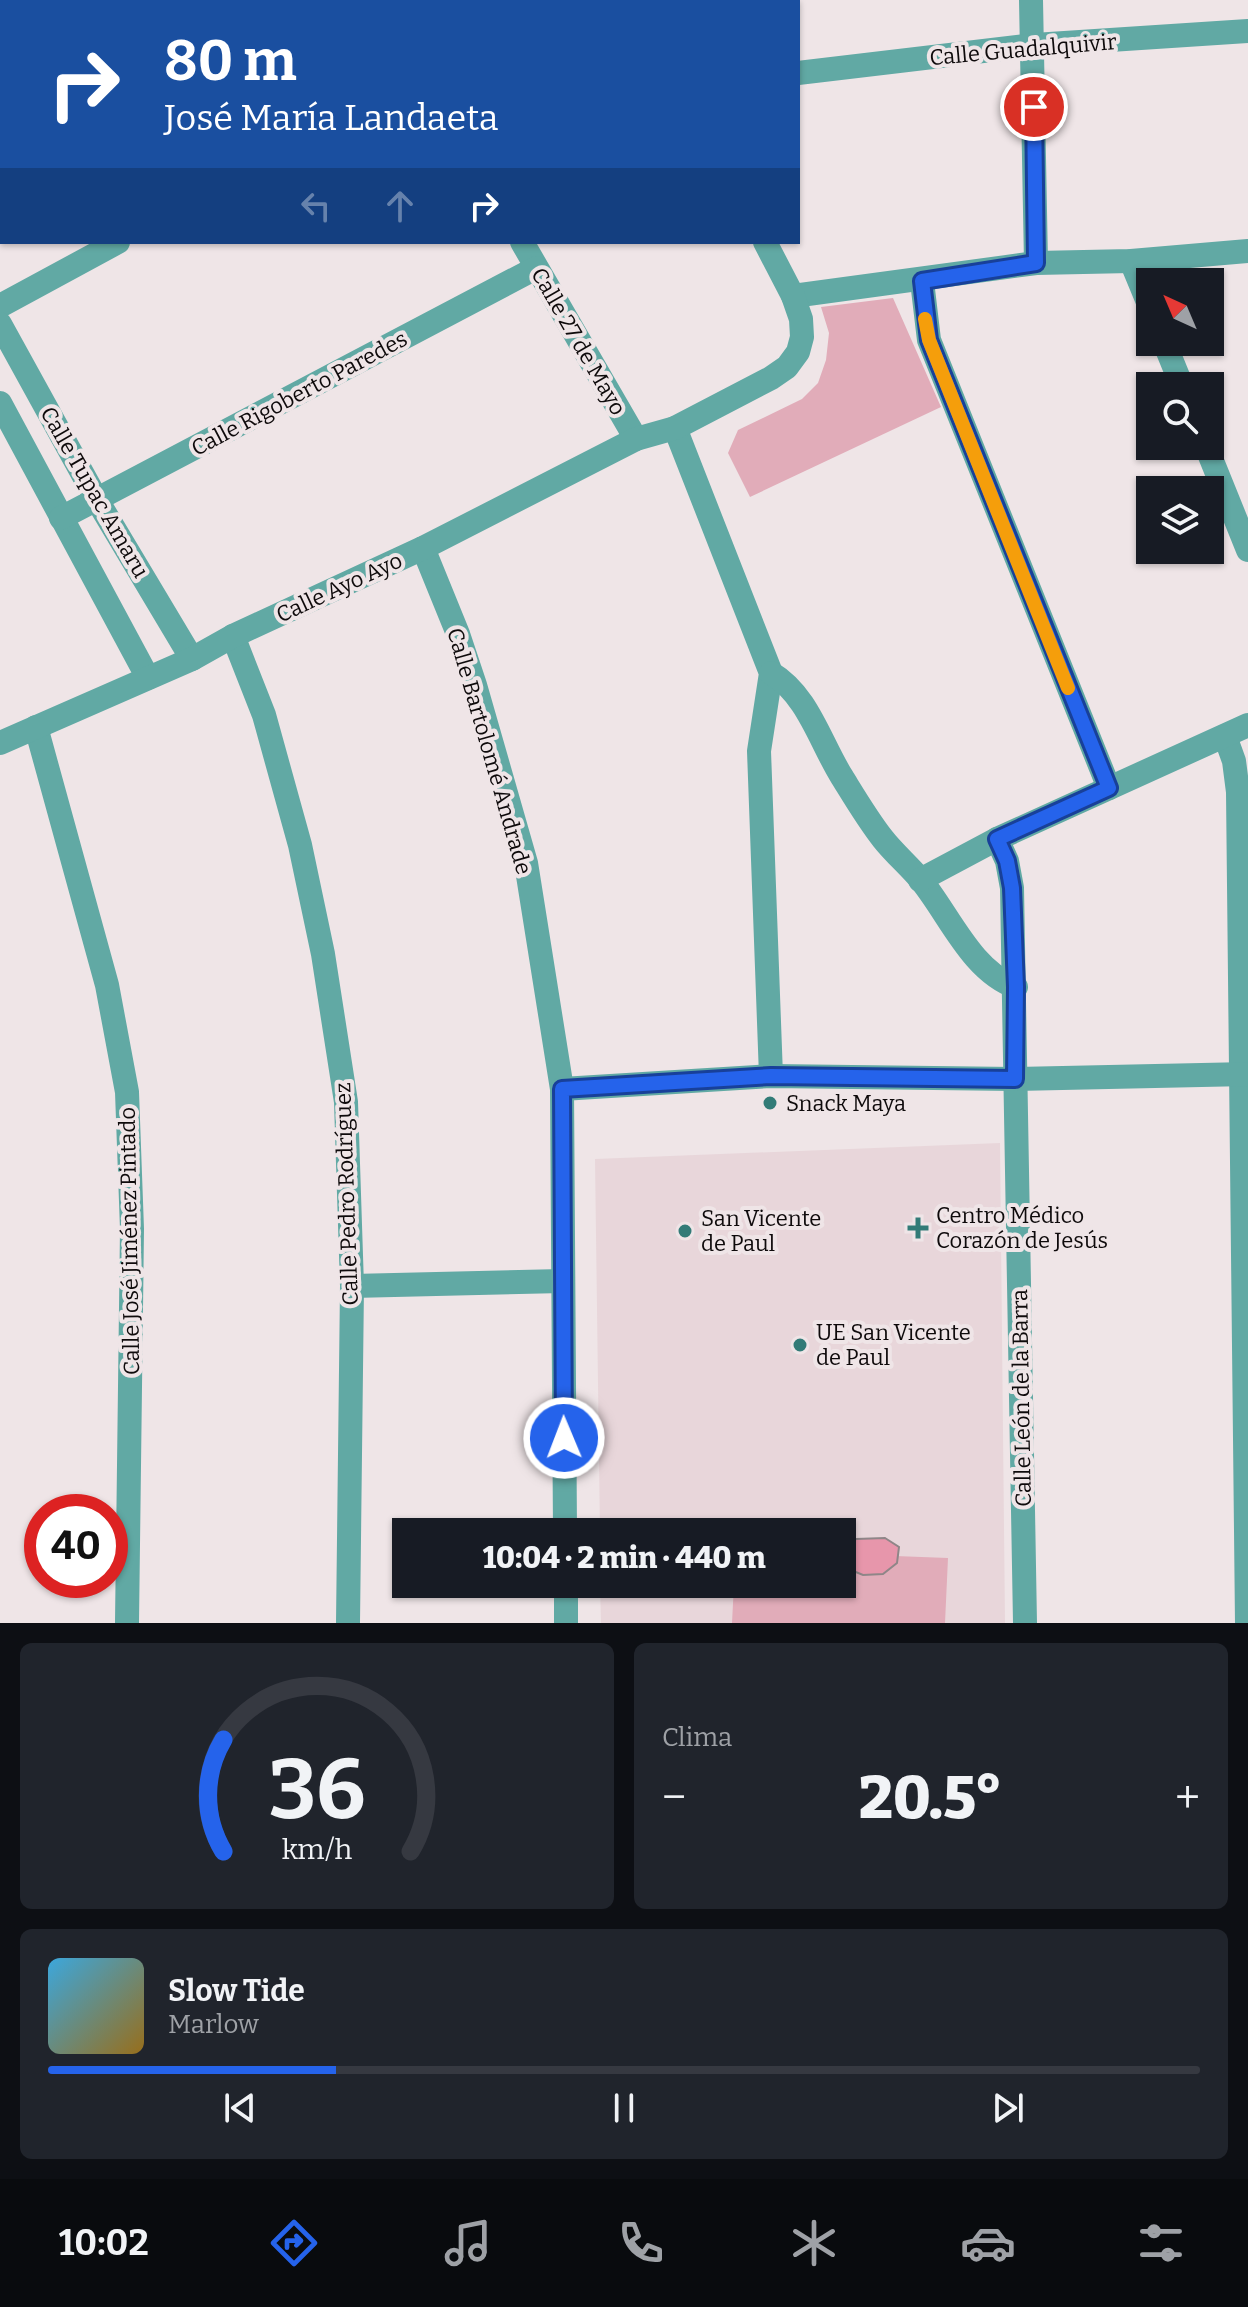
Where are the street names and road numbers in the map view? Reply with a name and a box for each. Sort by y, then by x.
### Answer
street label: Calle Guadalquivir [928,28,1118,71]
street label: Calle 27 de Mayo [525,263,632,420]
street label: Calle Rigoberto Paredes [187,325,412,462]
street label: Calle Tupac Amaru [35,402,155,583]
street label: Calle Ayo Ayo [272,547,406,628]
street label: Calle Bartolomé Andrade [441,625,538,878]
street label: Calle Pedro Rodríguez [329,1082,364,1306]
street label: Calle José Jiménez Pintado [114,1107,145,1375]
street label: Calle León de la Barra [1006,1289,1037,1507]

